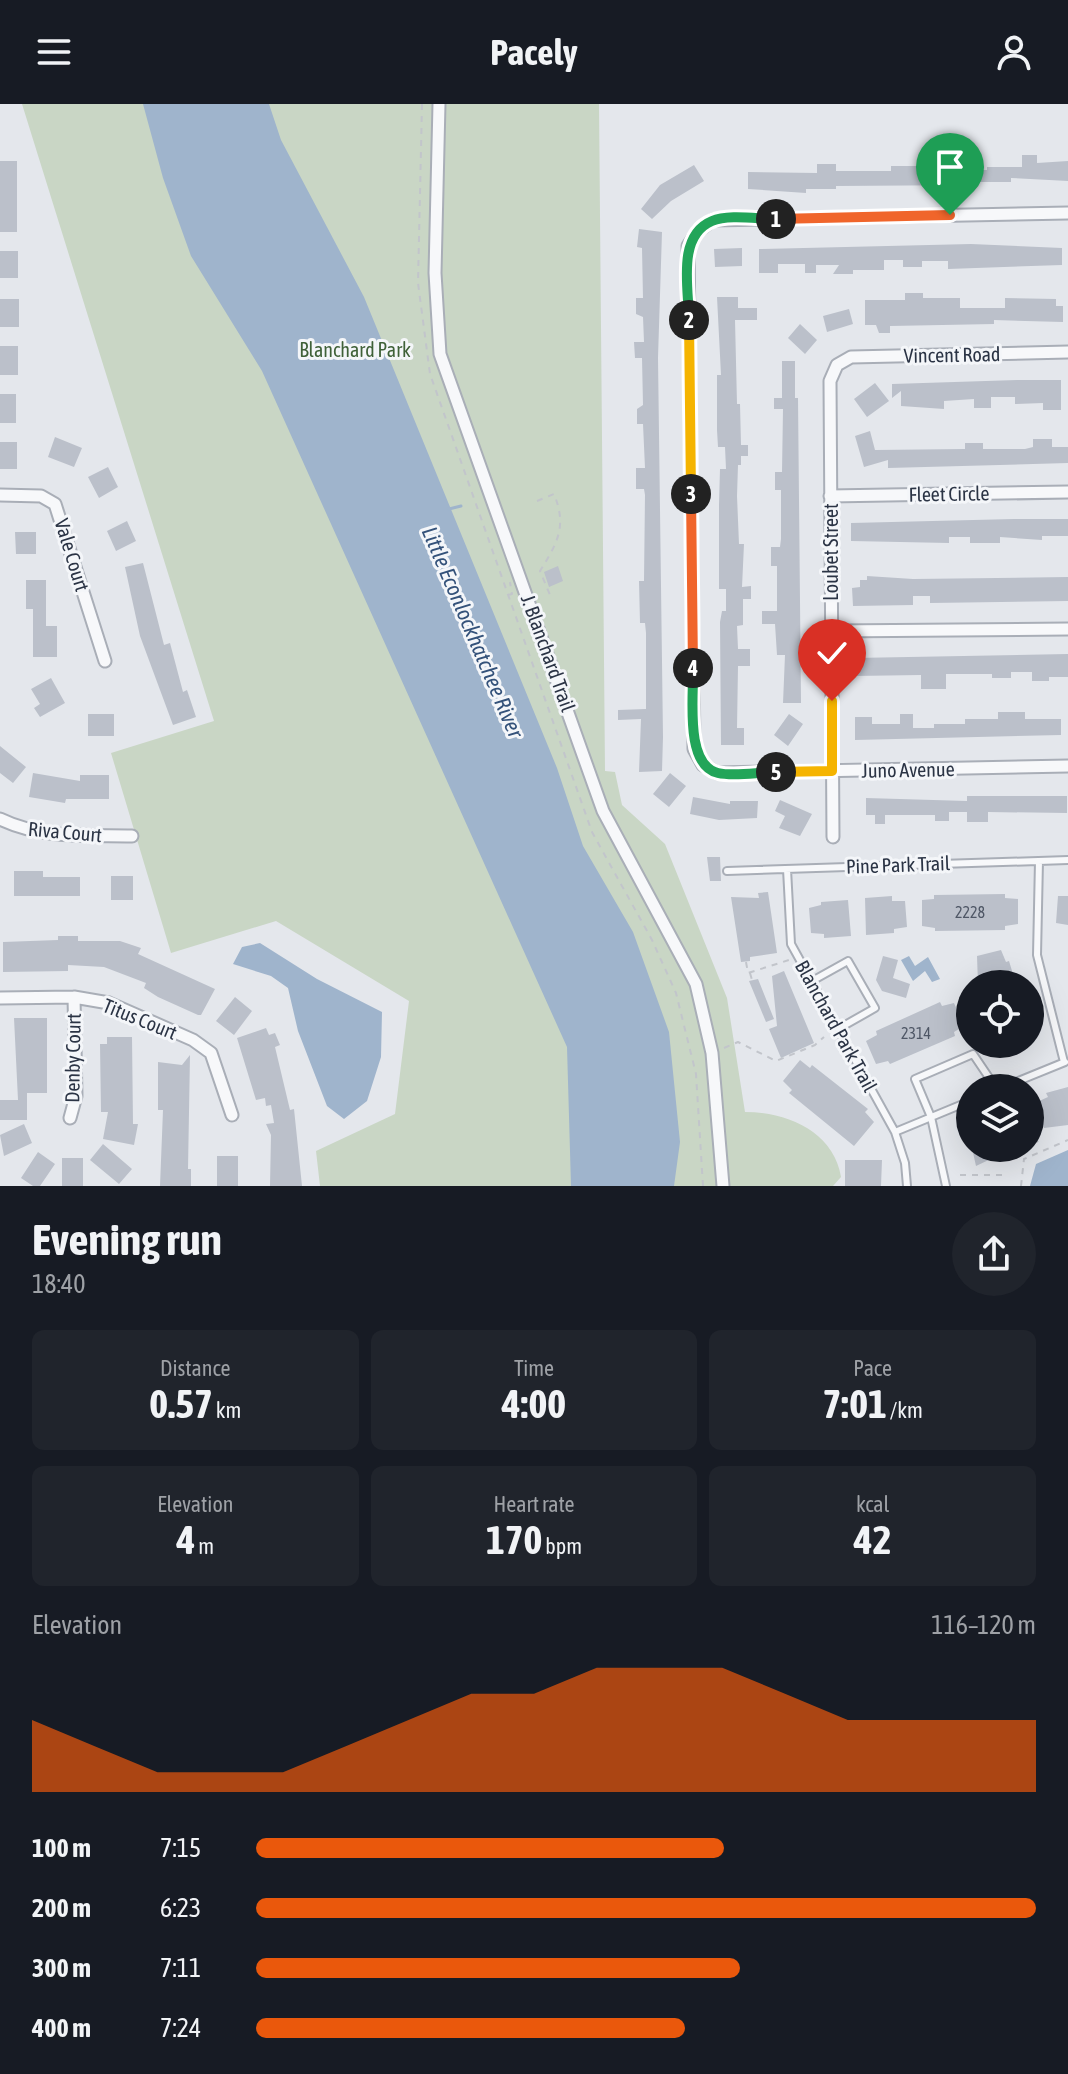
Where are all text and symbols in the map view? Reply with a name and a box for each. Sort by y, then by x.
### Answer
icon: menu [32,30,76,74]
icon: person [992,30,1036,74]
text: Pacely [490,31,578,73]
pin [916,133,984,215]
icon: arrive [928,145,972,189]
pin: 1 [756,199,796,239]
text: 1 [771,206,781,232]
pin: 2 [669,300,709,340]
text: 2 [684,307,694,333]
park label: Blanchard Park [299,338,411,361]
street label: Vincent Road [903,342,1001,367]
pin: 3 [671,474,711,514]
text: 3 [686,481,696,507]
street label: Fleet Circle [908,481,990,506]
street label: Loubet Street [819,503,842,601]
street label: Vale Court [51,516,94,594]
water label: Little Econlockhatchee River [417,523,530,743]
street label: J. Blanchard Trail [517,591,581,715]
pin [798,619,866,701]
icon: check [810,631,854,675]
pin: 4 [673,648,713,688]
text: 4 [688,655,698,681]
pin: 5 [756,752,796,792]
street label: Juno Avenue [861,757,955,782]
text: 5 [771,759,781,785]
street label: Riva Court [27,817,103,846]
street label: Pine Park Trail [846,851,951,878]
house number: 2228 [955,903,985,921]
street label: Blanchard Park Trail [791,956,882,1096]
map controls [956,970,1044,1162]
button: locate [956,970,1044,1058]
street label: Titus Court [100,993,181,1044]
street label: Denby Court [60,1013,85,1103]
house number: 2314 [901,1024,931,1042]
button: layers [956,1074,1044,1162]
button: share [952,1212,1036,1296]
text: Evening run [32,1214,222,1264]
text: 18:40 [32,1269,86,1299]
text: Distance [160,1355,231,1381]
text: Time [514,1355,554,1381]
text: Pace [853,1355,892,1381]
text: 0.57 [149,1381,213,1426]
text: 4:00 [502,1381,566,1426]
text: 7:01 [823,1381,887,1426]
text: km [213,1397,241,1423]
text: /km [887,1397,923,1423]
text: Elevation [157,1491,233,1517]
text: Heart rate [493,1491,575,1517]
text: kcal [856,1491,889,1517]
text: 4 [176,1517,195,1562]
text: 170 [486,1517,542,1562]
text: 42 [854,1517,891,1562]
text: m [195,1533,214,1559]
text: bpm [542,1533,582,1559]
text: Elevation [32,1610,122,1640]
text: 116–120 m [931,1610,1036,1640]
text: 100 m [32,1833,91,1863]
text: 7:15 [160,1833,201,1863]
text: 200 m [32,1893,91,1923]
text: 6:23 [160,1893,201,1923]
text: 300 m [32,1953,91,1983]
text: 7:11 [160,1953,201,1983]
text: 400 m [32,2013,91,2043]
text: 7:24 [160,2013,201,2043]

